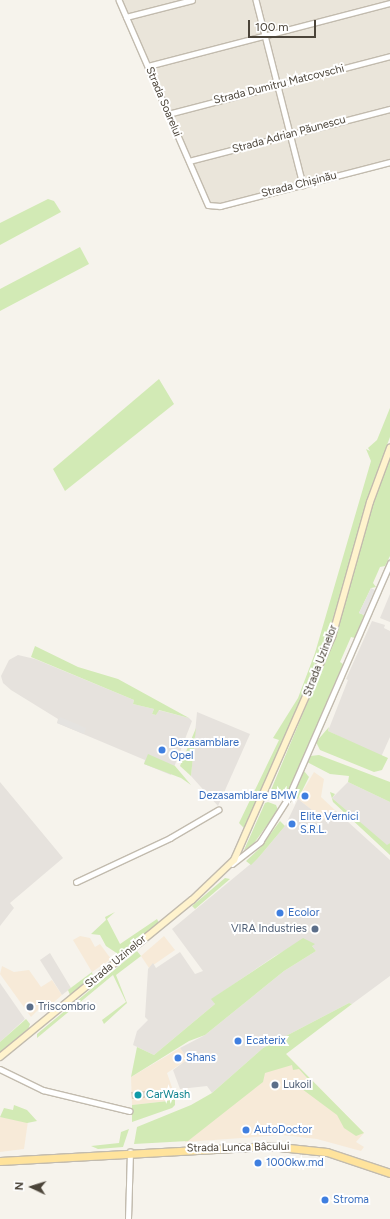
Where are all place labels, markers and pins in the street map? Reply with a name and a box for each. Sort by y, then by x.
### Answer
place label: Dezasamblare Opel [170,737,239,763]
marker: Dezasamblare Opel [157,745,167,755]
place label: Dezasamblare BMW [199,789,297,803]
marker: Dezasamblare BMW [300,791,310,801]
place label: Elite Vernici S.R.L. [300,811,358,837]
marker: Elite Vernici S.R.L. [287,819,297,829]
place label: Ecolor [288,906,319,920]
marker: Ecolor [275,908,285,918]
place label: VIRA Industries [231,922,307,936]
marker: VIRA Industries [310,924,320,934]
place label: Triscombrio [38,1000,96,1014]
marker: Triscombrio [25,1002,35,1012]
place label: Ecaterix [246,1034,286,1048]
marker: Ecaterix [233,1036,243,1046]
place label: Shans [186,1051,216,1065]
marker: Shans [173,1053,183,1063]
place label: Lukoil [283,1078,311,1092]
marker: Lukoil [270,1080,280,1090]
place label: CarWash [146,1088,190,1102]
marker: CarWash [133,1090,143,1100]
place label: AutoDoctor [254,1123,312,1137]
marker: AutoDoctor [241,1125,251,1135]
place label: 1000kw.md [266,1156,324,1170]
marker: 1000kw.md [253,1158,263,1168]
place label: Stroma [333,1193,369,1207]
marker: Stroma [320,1195,330,1205]

